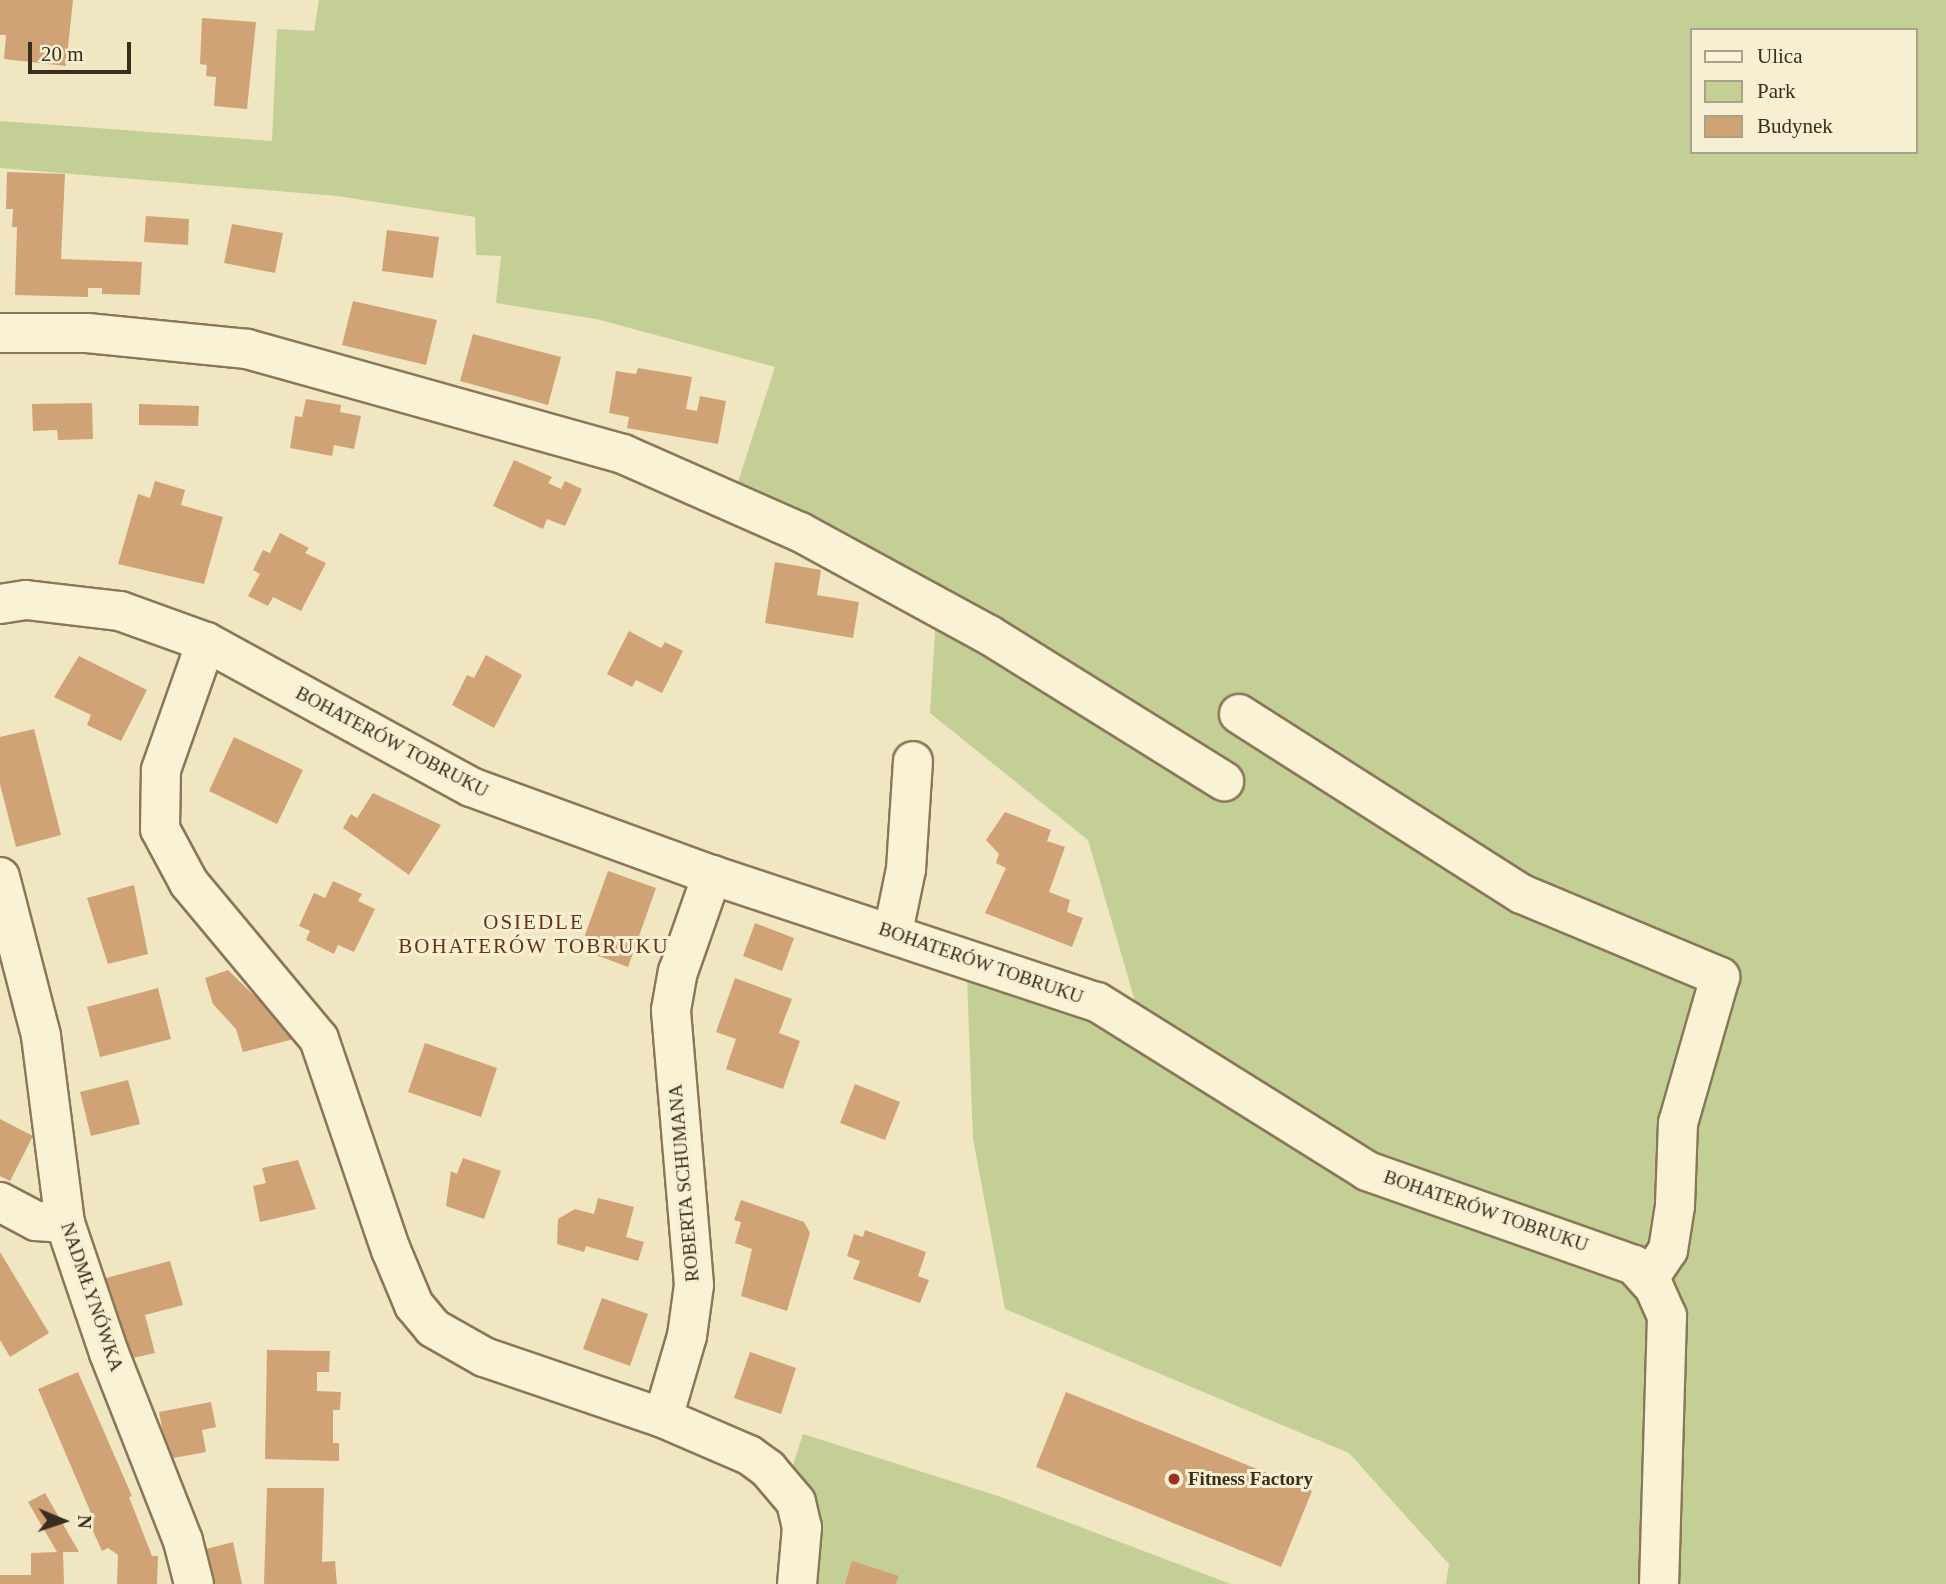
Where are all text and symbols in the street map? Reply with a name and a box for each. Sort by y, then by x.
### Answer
scale bar [32,28,135,72]
legend [1690,28,1918,154]
text: 20 m [41,42,84,66]
text: Ulica [1757,44,1802,68]
text: Park [1757,79,1796,103]
text: Budynek [1757,114,1833,138]
street label: BOHATERÓW TOBRUKU [292,681,492,803]
district label: OSIEDLE BOHATERÓW TOBRUKU [400,909,668,959]
street label: BOHATERÓW TOBRUKU [875,917,1087,1009]
street label: ROBERTA SCHUMANA [664,1083,704,1283]
street label: BOHATERÓW TOBRUKU [1380,1165,1592,1257]
street label: NADMŁYNÓWKA [56,1219,128,1375]
place label: Fitness Factory [1188,1468,1313,1490]
marker: Fitness Factory [1166,1471,1182,1487]
north arrow [28,1486,98,1556]
text: N [74,1515,95,1529]

